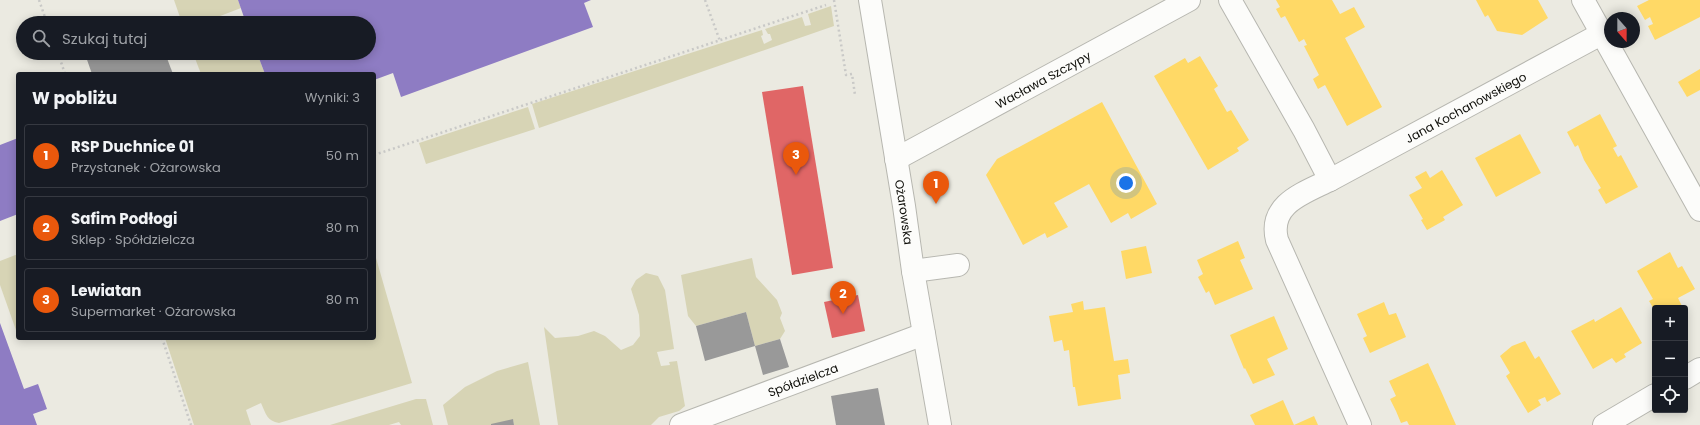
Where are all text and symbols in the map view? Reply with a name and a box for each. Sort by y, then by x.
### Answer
north arrow [1604,12,1640,48]
search box [16,16,376,60]
icon: search [30,27,52,49]
text: Szukaj tutaj [62,28,147,49]
street label: Wacława Szczypy [992,46,1094,112]
street label: Jana Kochanowskiego [1402,67,1529,147]
text: W pobliżu [32,86,117,110]
text: Wyniki: 3 [305,88,360,107]
text: RSP Duchnice 01 [71,136,194,157]
pin: 3 [783,142,809,175]
text: 1 [44,146,48,165]
text: 50 m [326,146,359,165]
text: Przystanek · Ożarowska [71,158,221,177]
pin: 1 [923,171,949,204]
your location [1116,173,1136,193]
street label: Ożarowska [891,178,918,246]
text: Safim Podłogi [71,208,177,229]
text: 2 [42,218,50,237]
text: 80 m [326,218,359,237]
text: Sklep · Spółdzielcza [71,230,195,249]
text: Lewiatan [71,280,141,301]
pin: 2 [830,281,856,314]
text: 3 [42,290,50,309]
text: 80 m [326,290,359,309]
text: Supermarket · Ożarowska [71,302,236,321]
map controls [1652,305,1688,413]
button: + [1652,305,1688,341]
button: − [1652,341,1688,377]
street label: Spółdzielcza [765,359,840,400]
button: locate [1652,377,1688,413]

